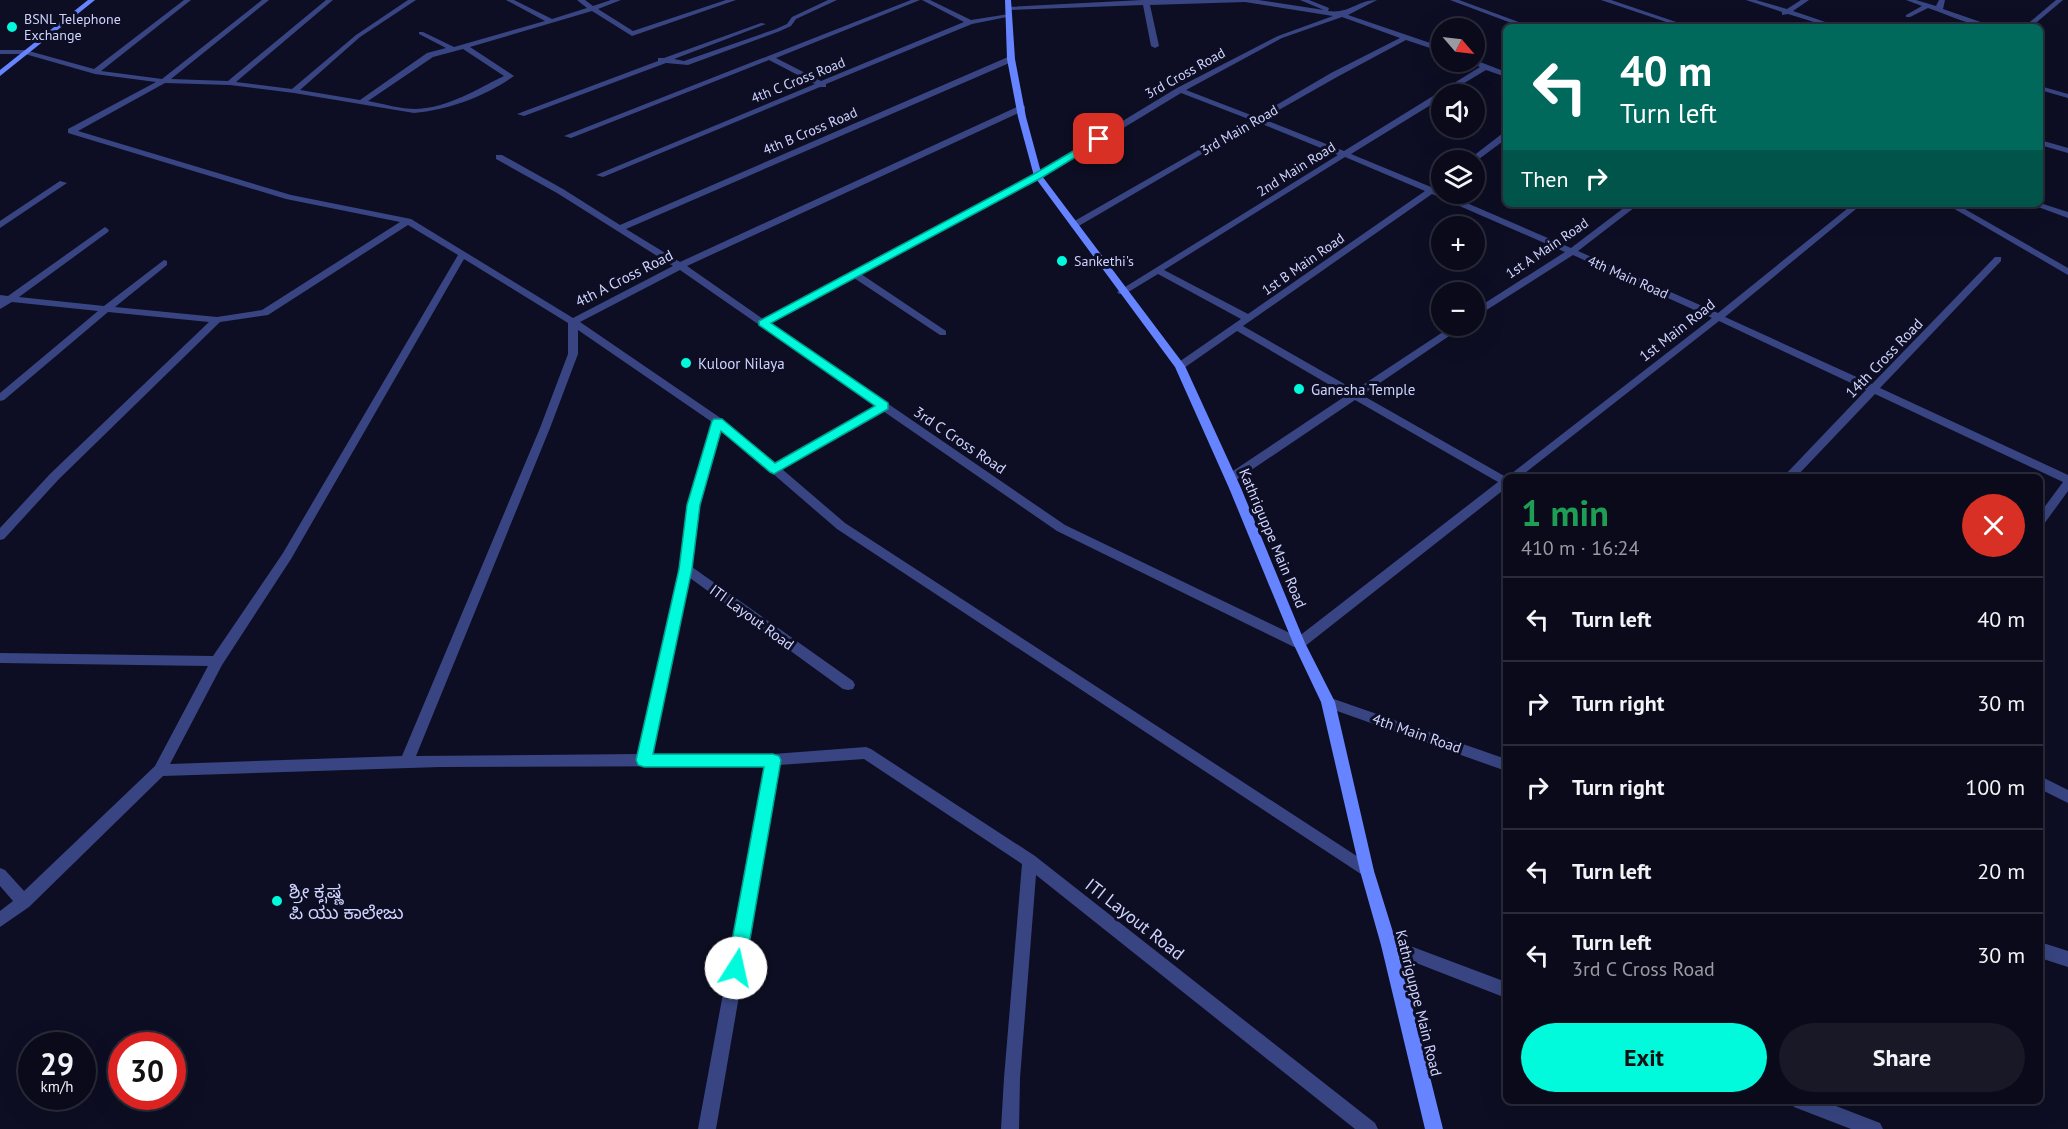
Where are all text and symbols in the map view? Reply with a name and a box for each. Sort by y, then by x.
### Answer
place label: BSNL Telephone Exchange [24,10,121,44]
north arrow [1431,18,1485,72]
map controls [1431,18,1485,336]
marker: BSNL Telephone Exchange [5,20,19,34]
text: 40 m [1620,43,1712,98]
street label: 3rd Cross Road [1142,44,1228,102]
icon: left [1521,48,1599,126]
street label: 4th C Cross Road [748,53,848,107]
button: sound [1431,84,1485,138]
text: Turn left [1620,96,1717,130]
street label: 3rd Main Road [1197,101,1281,159]
street label: 4th B Cross Road [760,103,860,159]
pin [1073,113,1124,164]
icon: arrive [1082,122,1115,155]
street label: 2nd Main Road [1253,138,1339,200]
button: layers [1431,150,1485,204]
icon: right [1580,162,1613,195]
text: Then [1521,165,1568,193]
street label: 1st A Main Road [1502,214,1592,282]
button: + [1431,216,1485,270]
street label: 1st B Main Road [1258,229,1348,299]
street label: 4th A Cross Road [572,245,676,311]
street label: 4th Main Road [1585,251,1671,303]
place label: Sankethi's [1074,252,1134,270]
marker: Sankethi's [1055,254,1069,268]
button: − [1431,282,1485,336]
street label: 1st Main Road [1635,295,1719,365]
street label: 14th Cross Road [1841,314,1927,402]
place label: Kuloor Nilaya [698,354,785,373]
marker: Kuloor Nilaya [679,356,693,370]
place label: Ganesha Temple [1311,380,1415,399]
marker: Ganesha Temple [1292,382,1306,396]
street label: 3rd C Cross Road [910,402,1010,478]
street label: Kathriguppe Main Road [1235,465,1311,611]
text: 1 min [1521,489,1609,536]
button: close [1962,494,2025,557]
text: 410 m · 16:24 [1521,535,1639,561]
street label: ITI Layout Road [706,580,798,654]
icon: left [1521,603,1554,636]
text: Turn left [1572,605,1652,633]
text: 40 m [1977,605,2025,633]
icon: right [1521,687,1554,720]
text: Turn right [1572,689,1664,717]
text: 30 m [1977,689,2025,717]
street label: 4th Main Road [1370,709,1464,757]
icon: right [1521,771,1554,804]
text: Turn right [1572,773,1664,801]
text: 100 m [1965,773,2025,801]
icon: left [1521,855,1554,888]
text: Turn left [1572,857,1652,885]
text: 20 m [1977,857,2025,885]
street label: ITI Layout Road [1081,873,1189,965]
place label: ಶ್ರೀ ಕೃಷ್ಣ ಪಿ ಯು ಕಾಲೇಜು [289,880,403,924]
marker: ಶ್ರೀ ಕೃಷ್ಣ ಪಿ ಯು ಕಾಲೇಜು [270,894,284,908]
street label: Kathriguppe Main Road [1392,928,1446,1078]
text: Turn left [1572,928,1652,956]
position arrow [704,936,768,1000]
icon: left [1521,939,1554,972]
text: 30 m [1977,941,2025,969]
text: 3rd C Cross Road [1572,956,1715,982]
button: Exit [1521,1023,1767,1092]
button: Share [1779,1023,2025,1092]
speed limit sign: 30 [108,1032,186,1110]
text: 29 [40,1044,74,1083]
text: km/h [41,1077,73,1096]

